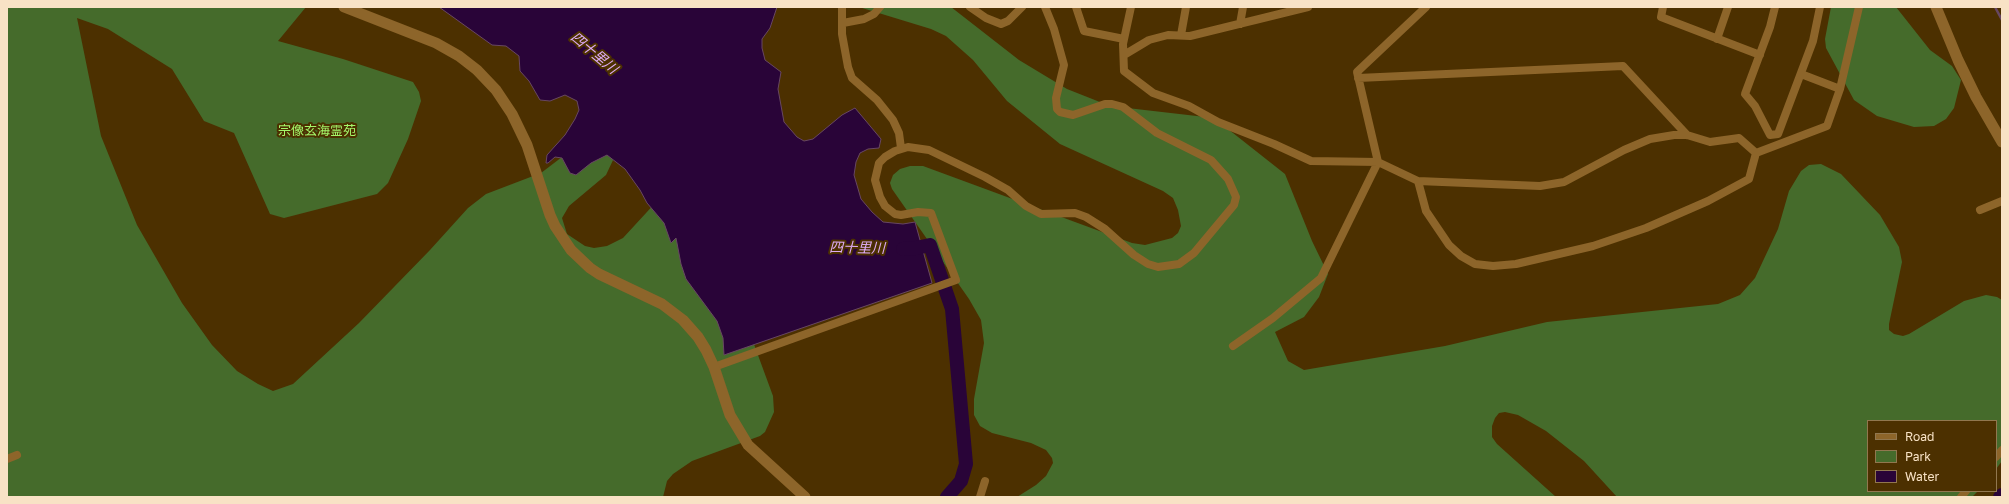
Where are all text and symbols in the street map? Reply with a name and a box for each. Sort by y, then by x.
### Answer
water label: 四十里川 [567,29,621,77]
park label: 宗像玄海霊苑 [278,123,356,139]
water label: 四十里川 [829,239,885,257]
legend [1867,420,1997,492]
text: Road [1905,429,1934,444]
text: Park [1905,449,1931,464]
text: Water [1905,469,1939,484]

